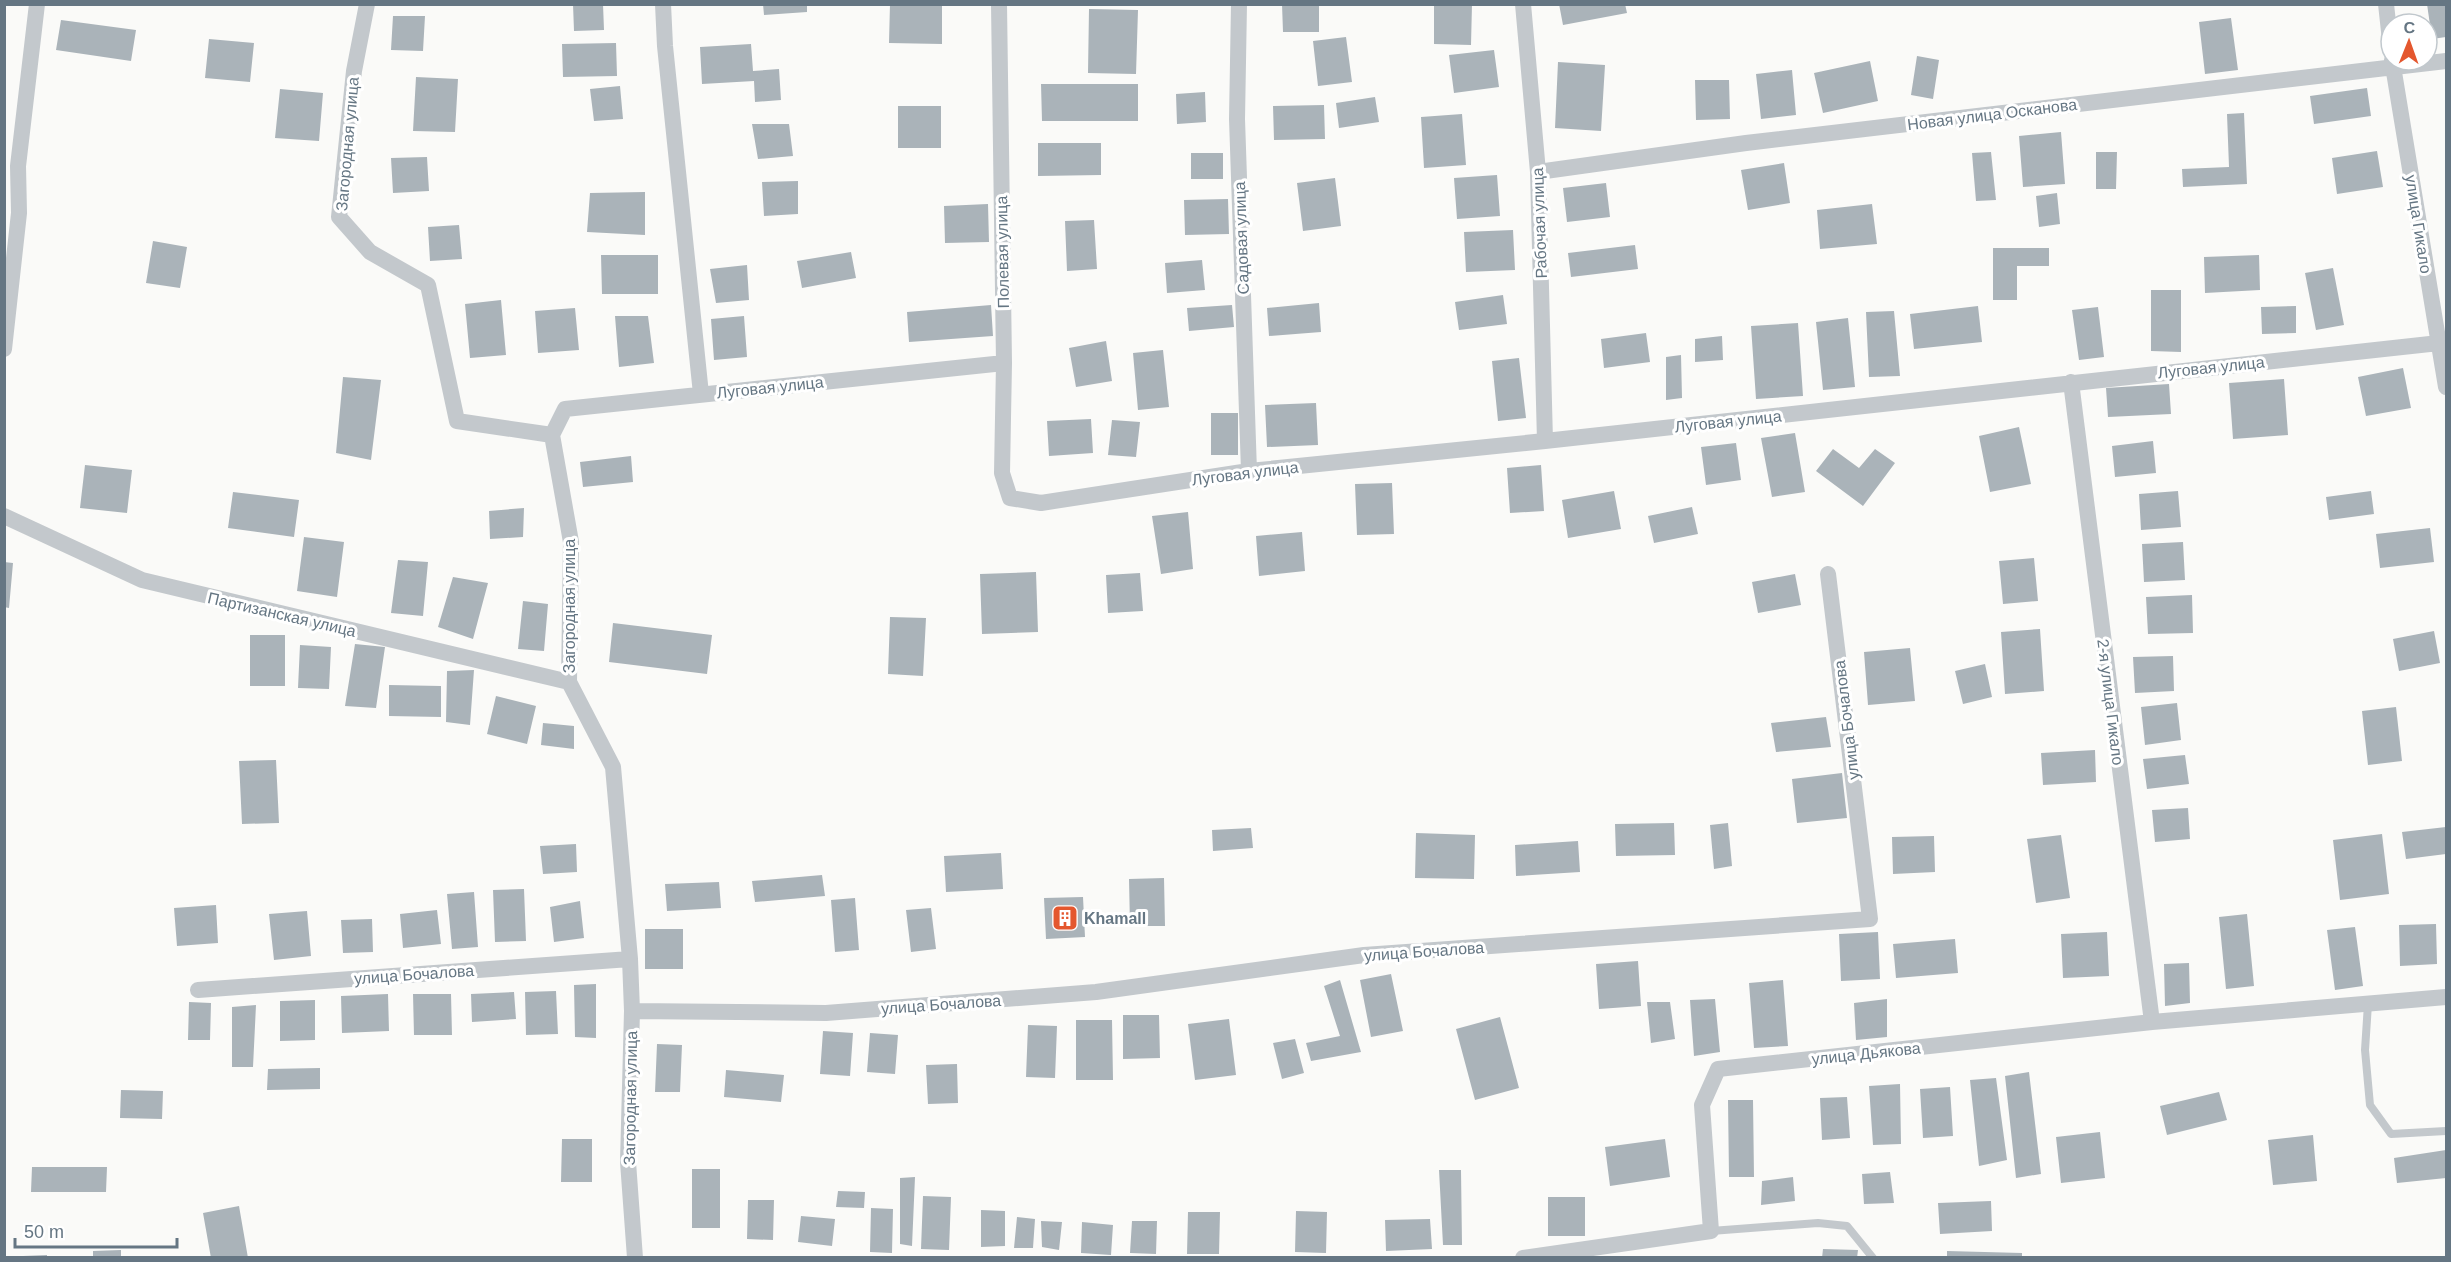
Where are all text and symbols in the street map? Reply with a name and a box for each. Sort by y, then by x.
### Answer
north arrow [2379,12,2439,72]
text: С [2403,19,2416,36]
street label: Загородная улица [333,76,362,212]
street label: Новая улица Осканова [1906,96,2078,133]
street label: Рабочая улица [1529,167,1550,279]
street label: улица Гикало [2402,173,2435,275]
street label: Садовая улица [1231,181,1252,295]
street label: Полевая улица [993,195,1012,308]
street label: Луговая улица [2157,353,2265,382]
street label: Луговая улица [716,373,824,402]
street label: Луговая улица [1674,407,1782,436]
street label: Луговая улица [1191,459,1299,488]
street label: Загородная улица [561,539,578,673]
street label: Партизанская улица [206,589,358,640]
street label: 2-я улица Гикало [2094,638,2127,766]
street label: улица Бочалова [1831,659,1862,781]
building icon: Khamall [1050,903,1080,933]
place label: Khamall [1084,910,1146,927]
street label: улица Бочалова [1363,939,1485,964]
street label: улица Бочалова [353,962,475,987]
street label: улица Бочалова [880,992,1002,1017]
street label: Загородная улица [621,1030,640,1165]
street label: улица Дьякова [1811,1039,1922,1068]
scale bar [15,1211,177,1249]
text: 50 m [24,1222,64,1242]

